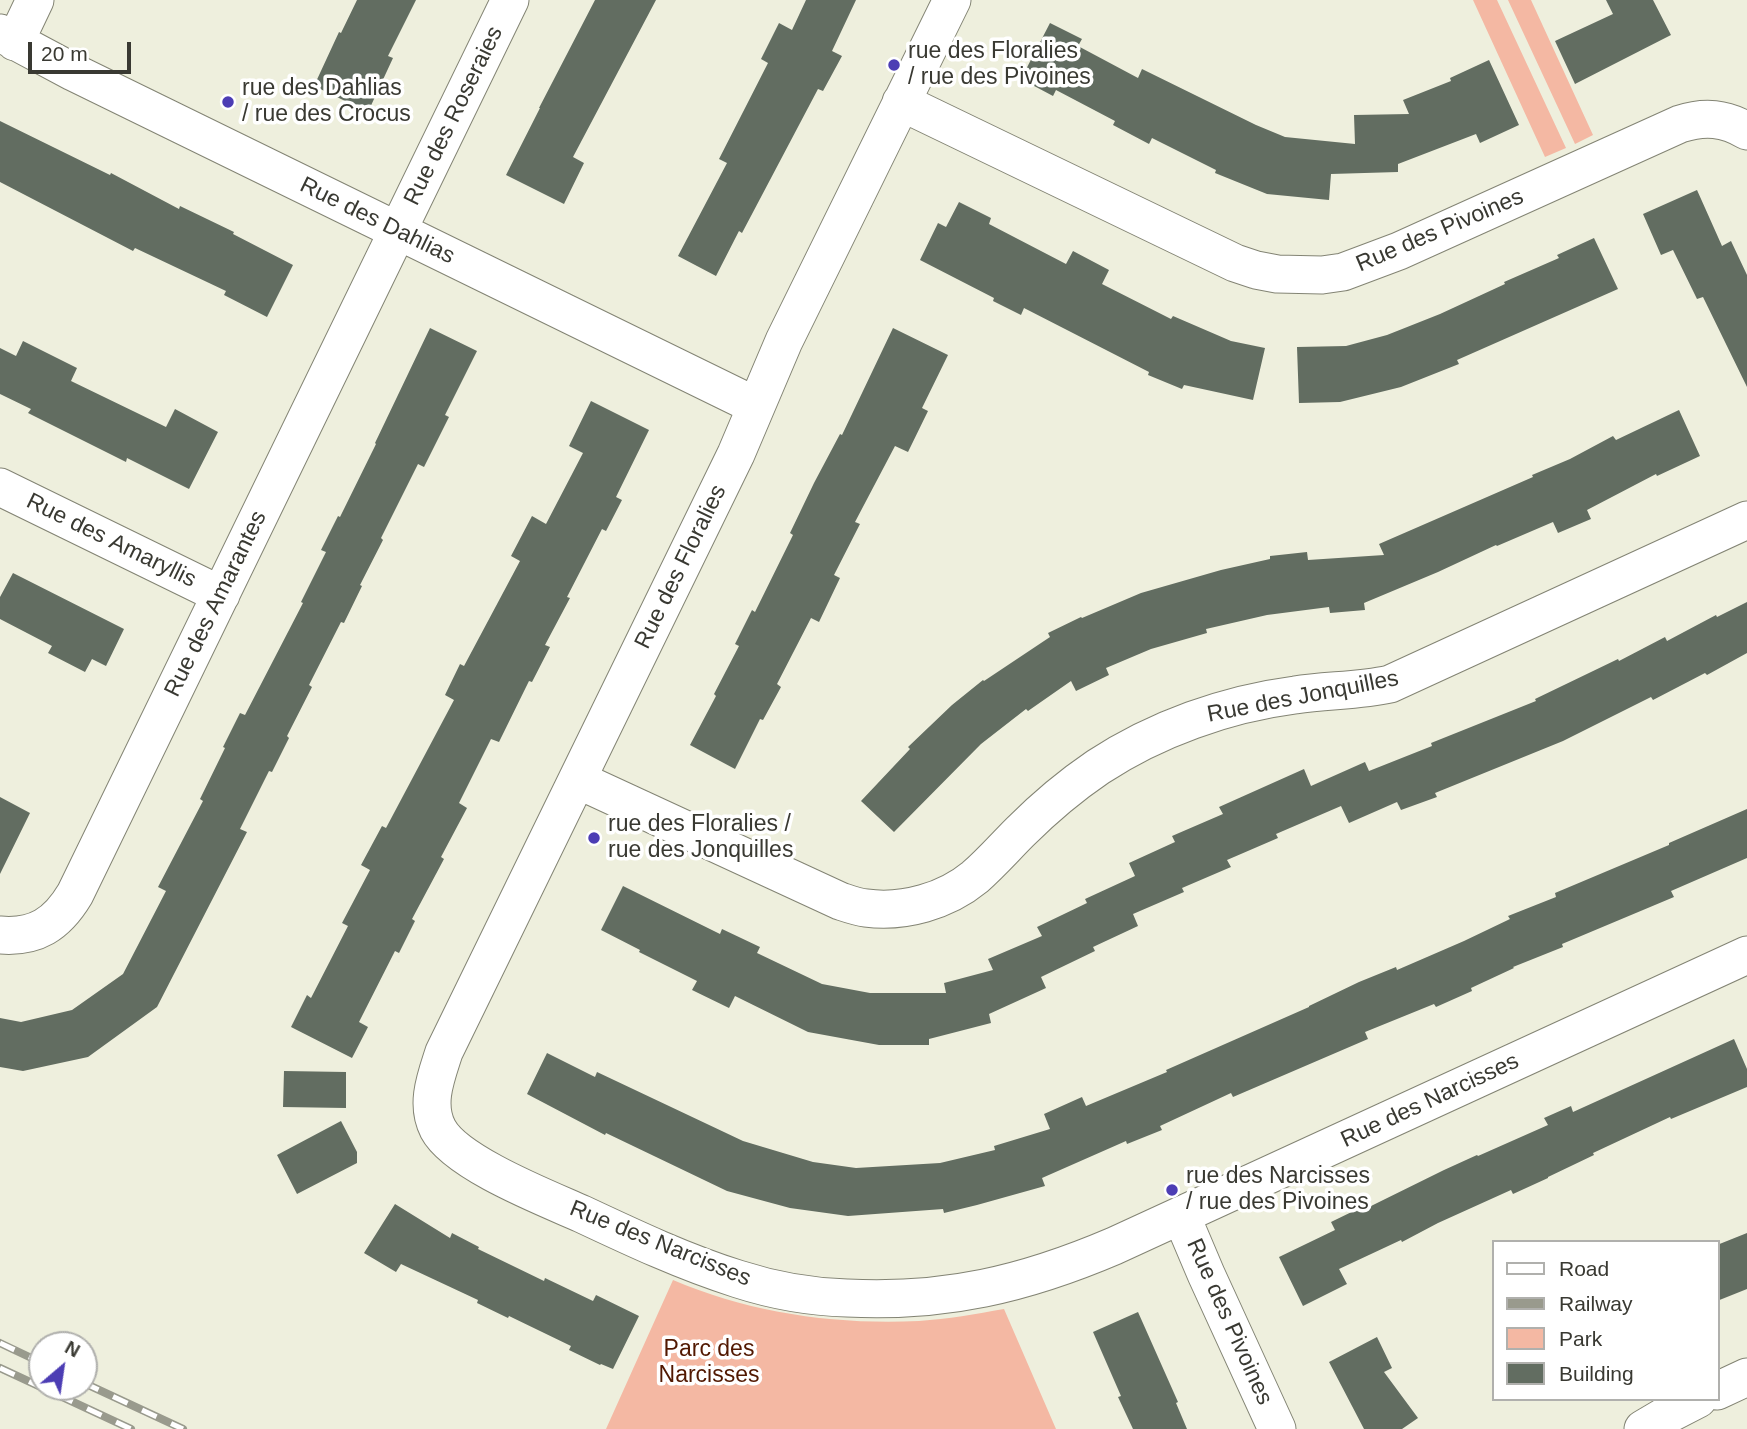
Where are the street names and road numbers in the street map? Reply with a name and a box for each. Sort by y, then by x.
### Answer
street label: Rue des Roseraies [399,22,509,210]
street label: Rue des Dahlias [295,172,459,270]
street label: Rue des Pivoines [1352,183,1528,279]
street label: Rue des Floralies [629,481,733,653]
street label: Rue des Amaryllis [22,488,200,594]
street label: Rue des Amarantes [159,507,273,701]
street label: Rue des Jonquilles [1205,665,1401,729]
street label: Rue des Narcisses [1337,1048,1523,1154]
street label: Rue des Narcisses [565,1195,755,1293]
street label: Rue des Pivoines [1180,1235,1278,1409]

